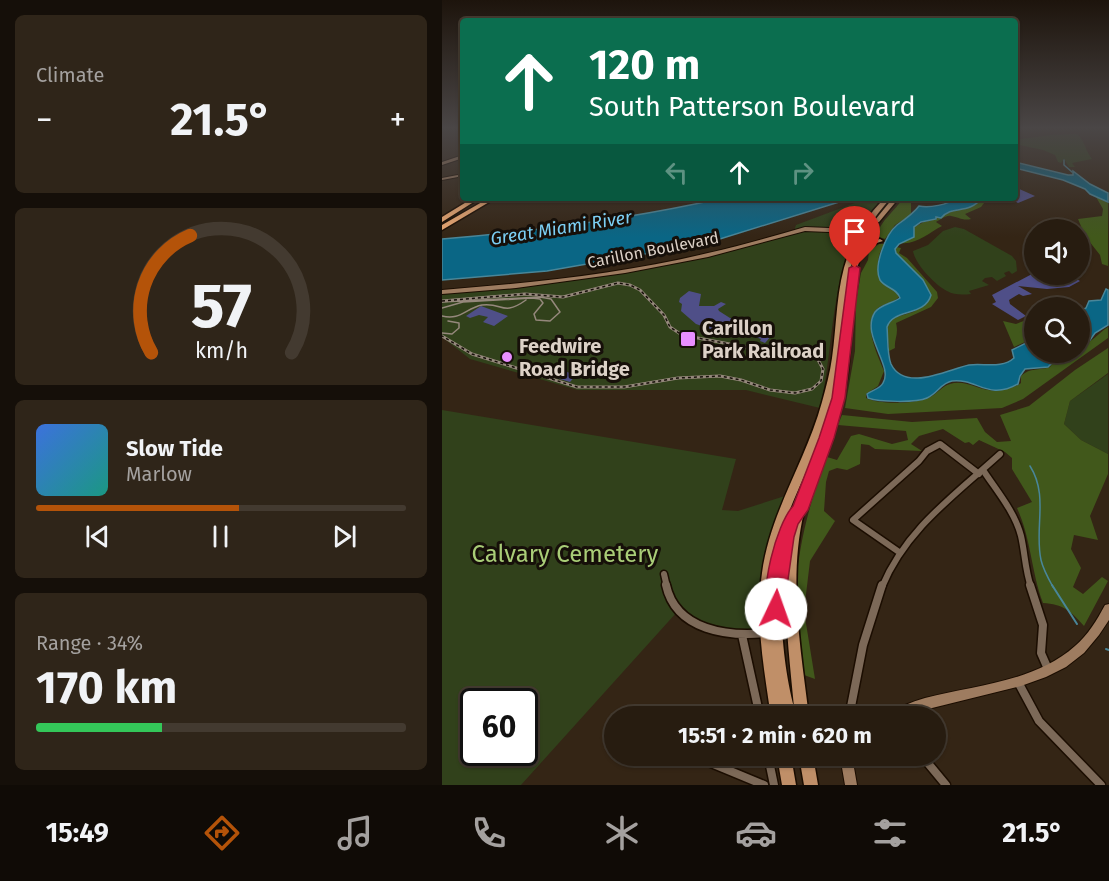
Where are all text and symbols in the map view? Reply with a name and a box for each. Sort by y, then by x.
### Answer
text: 120 m [589,40,700,90]
icon: ahead [490,42,568,120]
text: Climate [36,63,104,87]
text: South Patterson Boulevard [589,91,916,123]
text: 21.5° [170,93,272,147]
text: − [36,100,53,140]
text: + [390,100,406,140]
icon: left [660,156,693,189]
icon: ahead [723,156,756,189]
icon: right [786,156,819,189]
water label: Great Miami River [489,206,634,250]
pin [829,206,880,268]
icon: arrive [838,215,871,248]
map controls [1024,219,1090,363]
button: sound [1024,219,1090,285]
street label: Carillon Boulevard [586,228,720,272]
text: 57 [191,269,251,344]
button: search [1024,297,1090,363]
place label: Carillon Park Railroad [702,316,824,363]
marker: Carillon Park Railroad [679,330,697,348]
place label: Feedwire Road Bridge [519,334,630,381]
text: km/h [194,339,248,365]
marker: Feedwire Road Bridge [500,350,514,364]
text: Slow Tide [126,435,223,462]
text: Marlow [126,462,192,486]
icon: previous [81,520,114,553]
icon: pause [204,520,237,553]
icon: next [328,520,361,553]
park label: Calvary Cemetery [472,540,659,568]
position arrow [744,577,808,641]
text: Range · 34% [36,631,143,655]
text: 170 km [36,661,177,715]
speed limit sign: 60 [460,688,538,766]
text: 15:51 · 2 min · 620 m [678,722,872,749]
icon: directions [201,812,243,854]
icon: music [334,812,376,854]
icon: phone [468,812,510,854]
icon: climate [601,812,643,854]
icon: car [735,812,777,854]
icon: filters [869,812,911,854]
text: 15:49 [46,817,109,849]
text: 21.5° [1002,817,1063,849]

